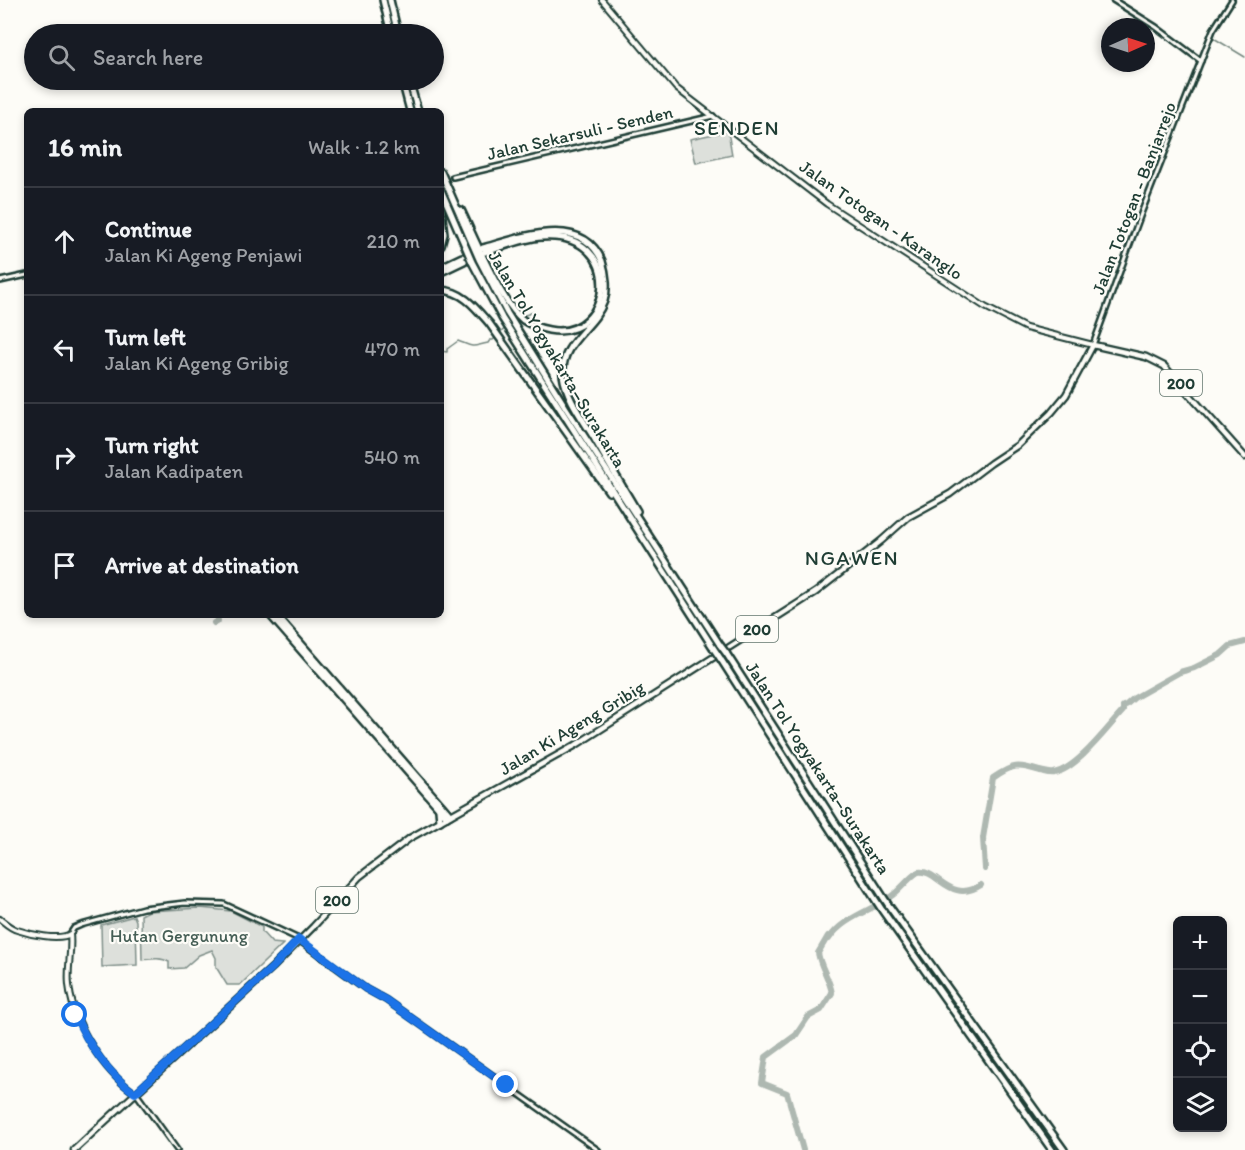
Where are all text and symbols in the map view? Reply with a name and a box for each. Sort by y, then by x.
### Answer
north arrow [1101,18,1155,72]
search box [24,24,444,90]
icon: search [45,41,78,74]
text: Search here [93,44,203,71]
street label: Jalan Totogan - Banjarrejo [1087,99,1181,297]
street label: Jalan Sekarsuli - Senden [485,101,675,165]
district label: SENDEN [694,115,780,140]
text: 16 min [48,131,122,163]
text: Walk · 1.2 km [308,135,420,159]
street label: Jalan Totogan - Karanglo [795,155,967,285]
text: Continue [105,216,192,243]
icon: ahead [48,225,81,258]
text: 210 m [367,229,420,253]
text: Jalan Ki Ageng Penjawi [105,243,302,267]
street label: Jalan Tol Yogyakarta–Surakarta [483,247,631,472]
text: Turn left [105,324,186,351]
icon: left [48,333,81,366]
text: 470 m [364,337,420,361]
text: Jalan Ki Ageng Gribig [105,351,289,375]
road number: 200 [1160,370,1202,396]
text: Turn right [105,432,199,459]
icon: right [48,441,81,474]
text: 540 m [364,445,420,469]
text: Jalan Kadipaten [105,459,243,483]
district label: NGAWEN [805,545,899,570]
icon: arrive [48,549,81,582]
text: Arrive at destination [105,552,299,579]
road number: 200 [736,616,778,642]
street label: Jalan Tol Yogyakarta–Surakarta [741,657,895,879]
street label: Jalan Ki Ageng Gribig [496,676,649,780]
road number: 200 [316,887,358,913]
map controls [1173,916,1227,1132]
button: + [1173,916,1227,970]
park label: Hutan Gergunung [110,925,249,947]
button: − [1173,970,1227,1024]
route start [61,1001,87,1027]
button: locate [1173,1024,1227,1078]
route end [492,1071,518,1097]
button: layers [1173,1078,1227,1132]

